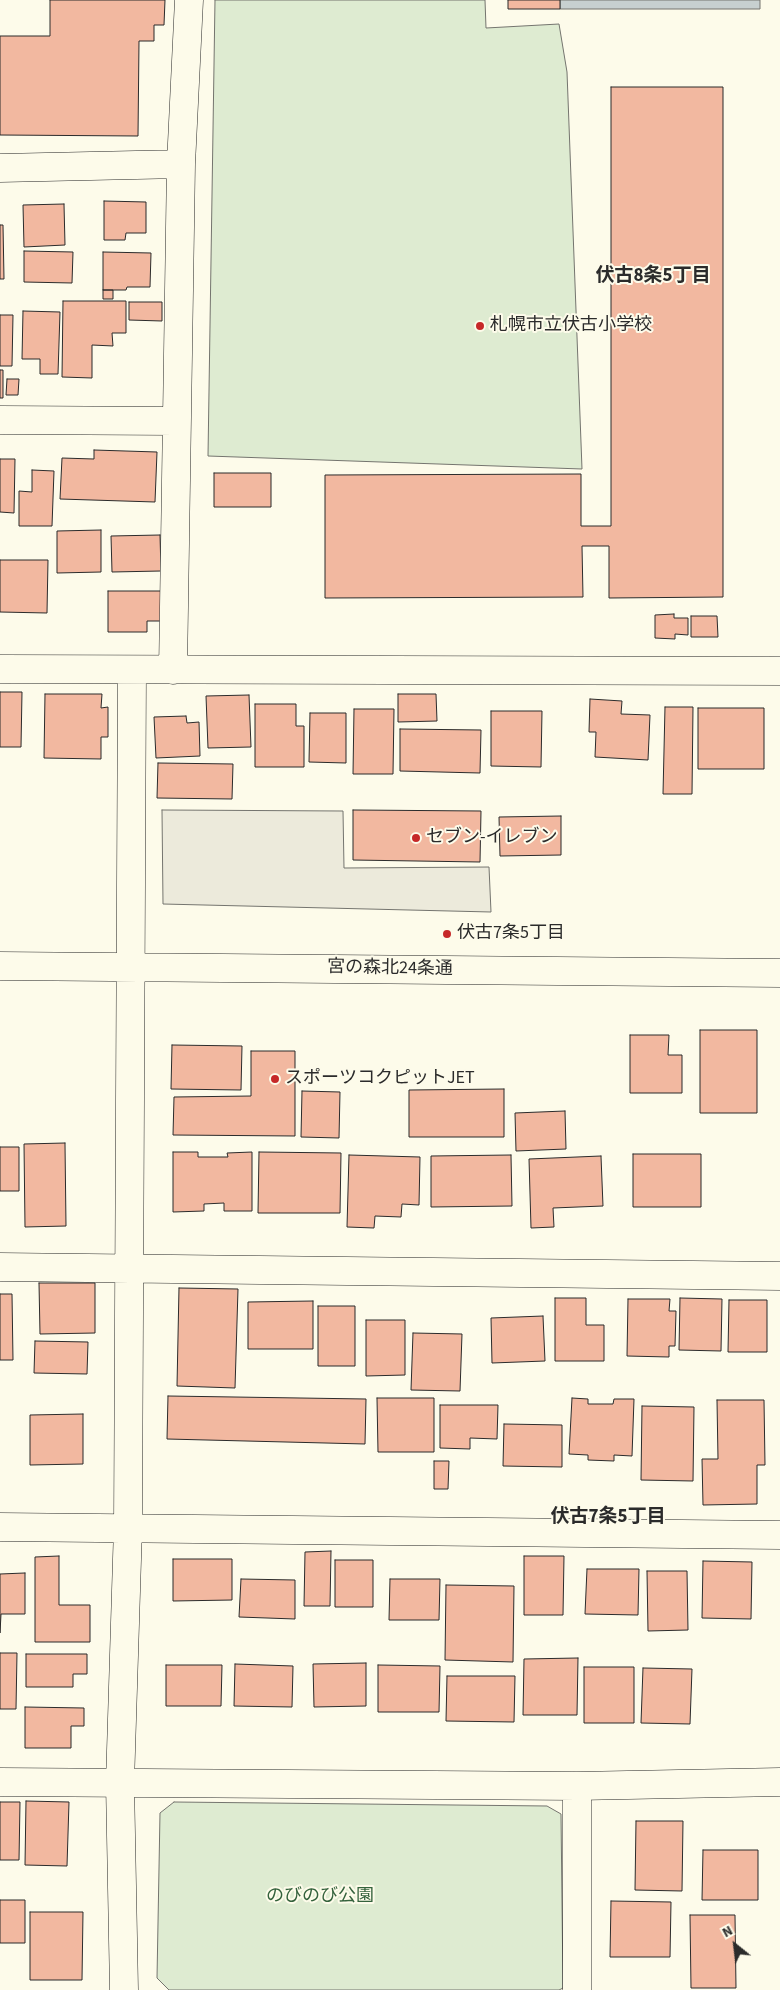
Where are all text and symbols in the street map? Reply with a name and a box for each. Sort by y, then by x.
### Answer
district label: 伏古8条5丁目 [595,266,711,288]
place label: 札幌市立伏古小学校 [490,315,652,337]
marker: 札幌市立伏古小学校 [474,320,486,332]
place label: セブン-イレブン [426,827,558,849]
marker: セブン-イレブン [410,832,422,844]
place label: 伏古7条5丁目 [457,923,565,945]
marker: 伏古7条5丁目 [441,928,453,940]
street label: 宮の森北24条通 [327,957,453,981]
place label: スポーツコクピットJET [285,1068,475,1090]
marker: スポーツコクピットJET [269,1073,281,1085]
district label: 伏古7条5丁目 [550,1507,666,1529]
park label: のびのび公園 [266,1886,374,1908]
north arrow [710,1920,760,1970]
text: N [719,1921,737,1943]

